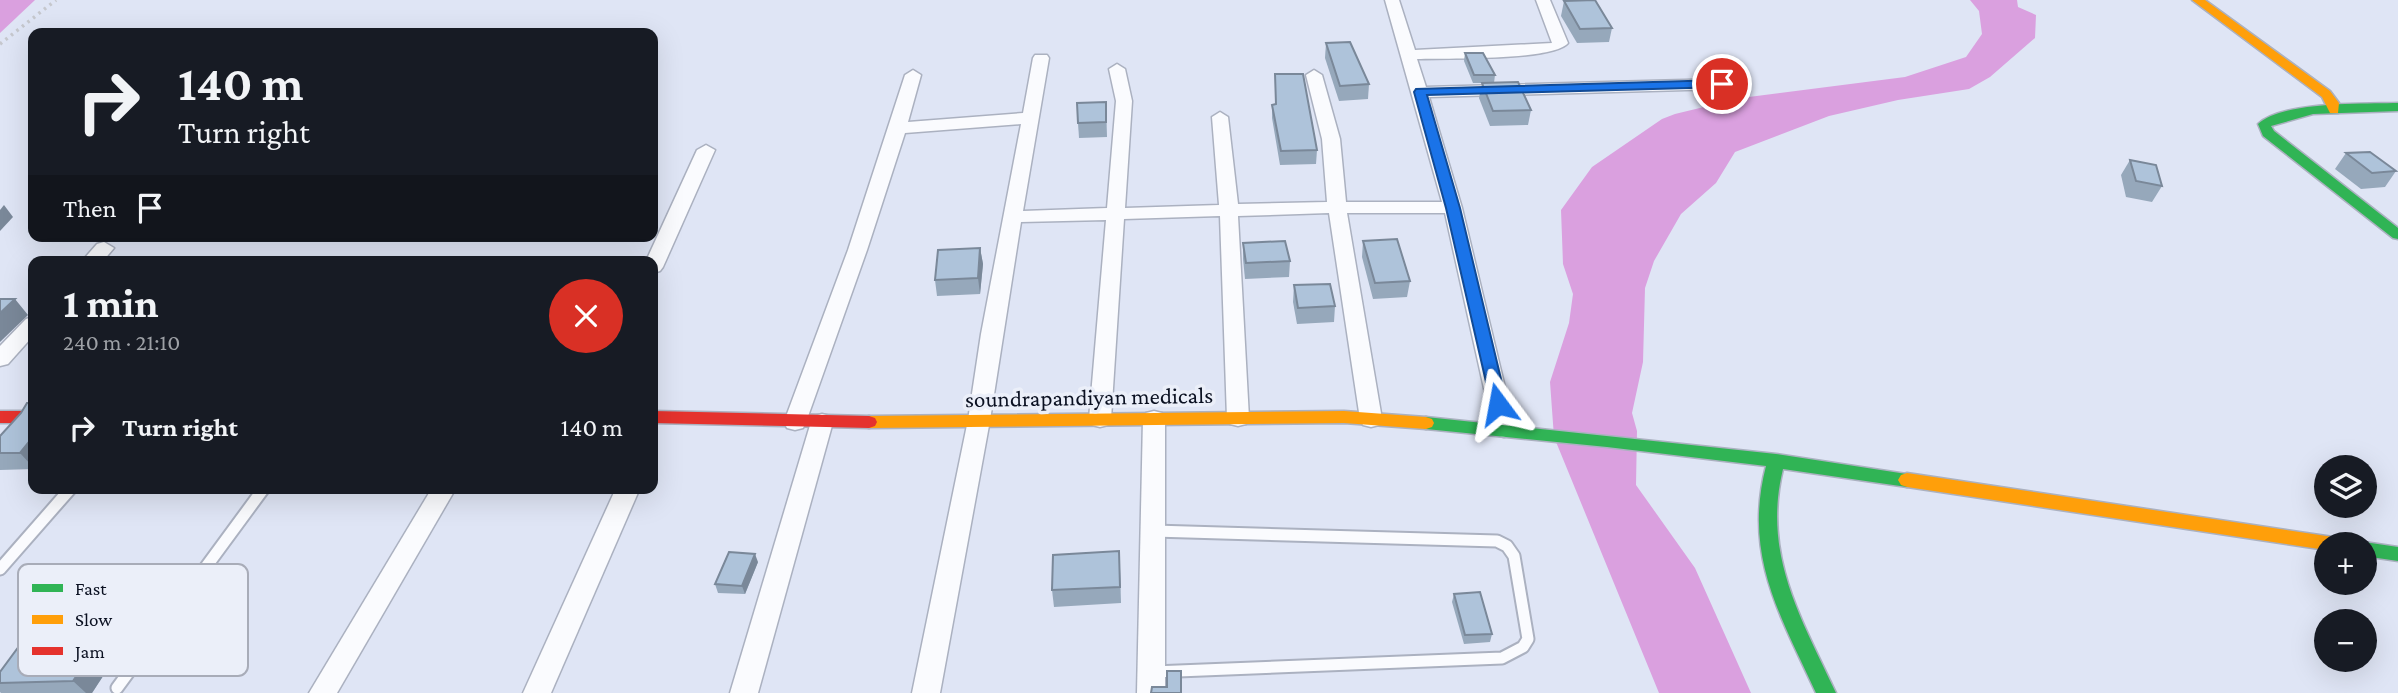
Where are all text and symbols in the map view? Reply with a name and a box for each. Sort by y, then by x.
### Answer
pin [1692,54,1752,114]
icon: right [63,56,154,147]
text: 140 m [178,56,303,111]
icon: arrive [1703,65,1741,103]
text: Turn right [178,114,310,150]
icon: arrive [131,189,169,227]
text: Then [63,194,117,223]
text: 1 min [63,279,159,326]
button: close [549,279,623,353]
text: 240 m · 21:10 [63,329,180,355]
position arrow [1461,367,1535,441]
street label: soundrapandiyan medicals [965,382,1213,412]
icon: right [63,409,101,447]
text: Turn right [122,413,238,442]
text: 140 m [561,413,623,442]
map controls [2314,455,2377,672]
button: layers [2314,455,2377,518]
button: + [2314,532,2377,595]
legend [18,564,248,676]
text: Fast [75,578,107,599]
text: Slow [75,609,112,630]
button: − [2314,609,2377,672]
text: Jam [73,641,105,662]

